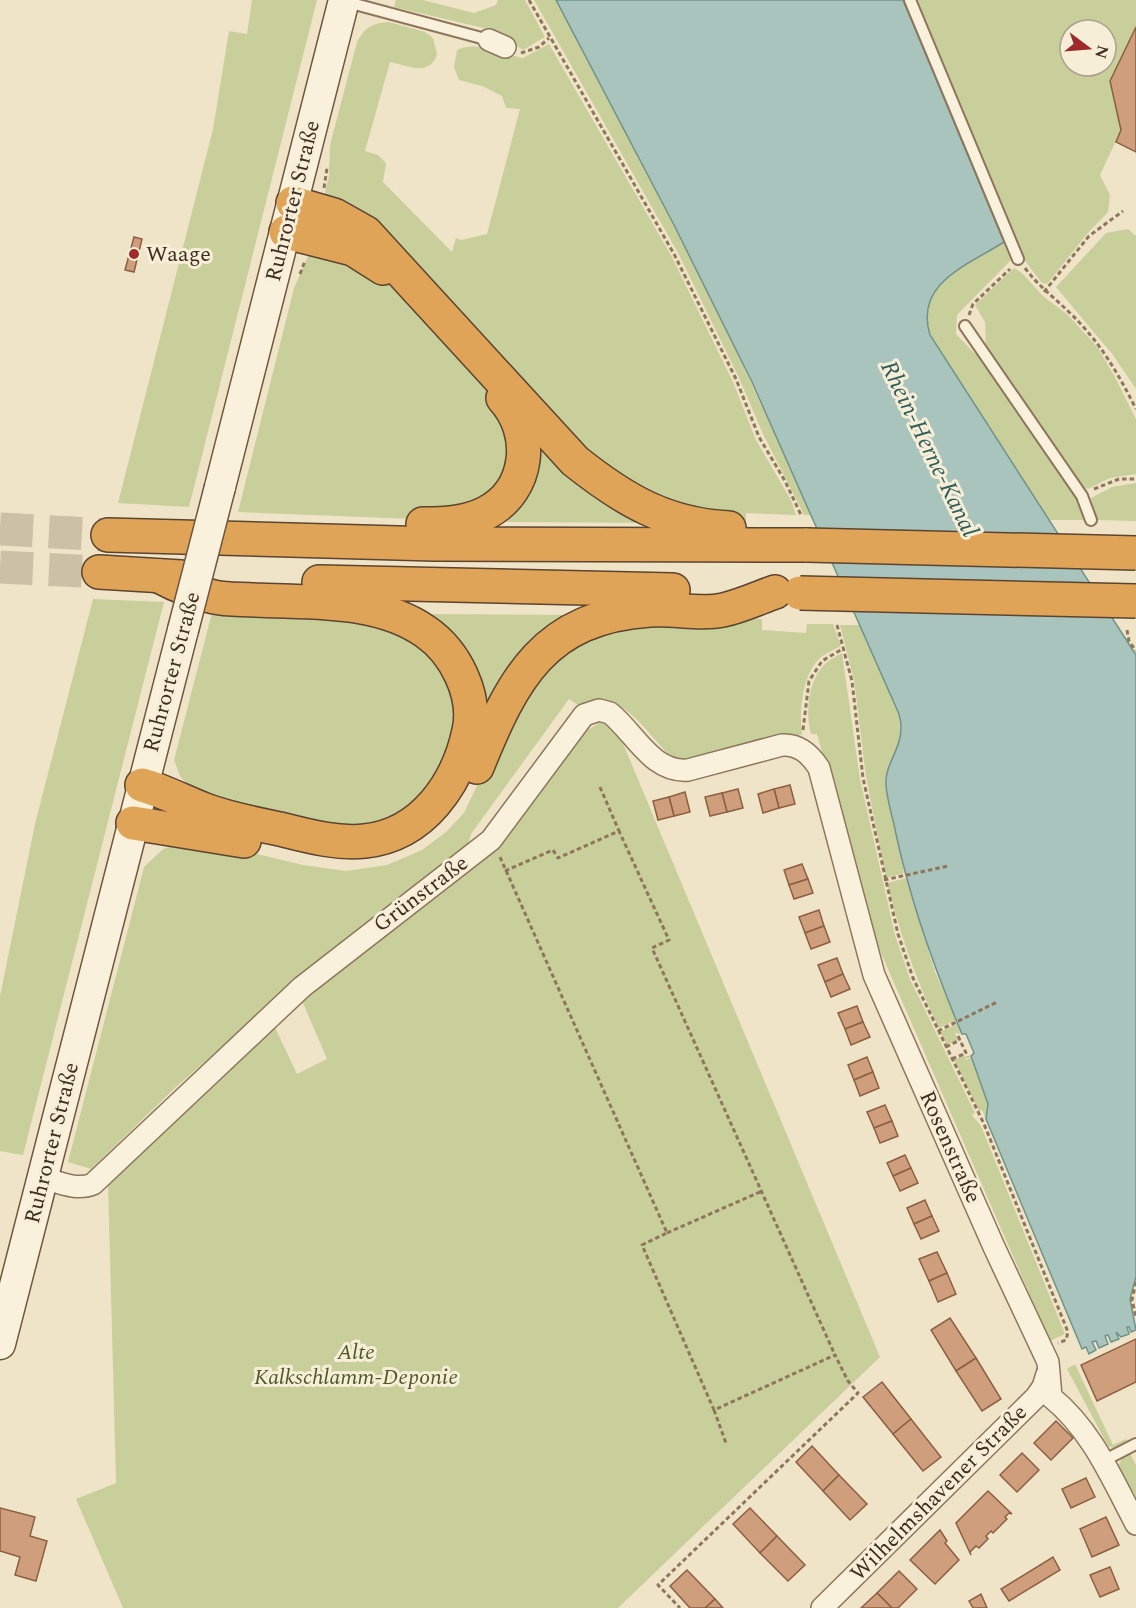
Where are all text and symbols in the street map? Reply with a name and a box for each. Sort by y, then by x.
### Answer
north arrow [1058,18,1118,78]
text: N [1088,42,1115,61]
street label: Ruhrorter Straße [257,117,329,285]
place label: Waage [146,238,211,271]
marker: Waage [127,247,141,261]
water label: Rhein-Herne-Kanal [871,355,987,543]
street label: Ruhrorter Straße [135,588,209,756]
street label: Grünstraße [366,847,476,941]
street label: Ruhrorter Straße [16,1059,88,1227]
street label: Rosenstraße [910,1085,990,1209]
park label: Alte Kalkschlamm-Deponie [254,1336,458,1394]
street label: Wilhelmshavener Straße [843,1397,1035,1589]

